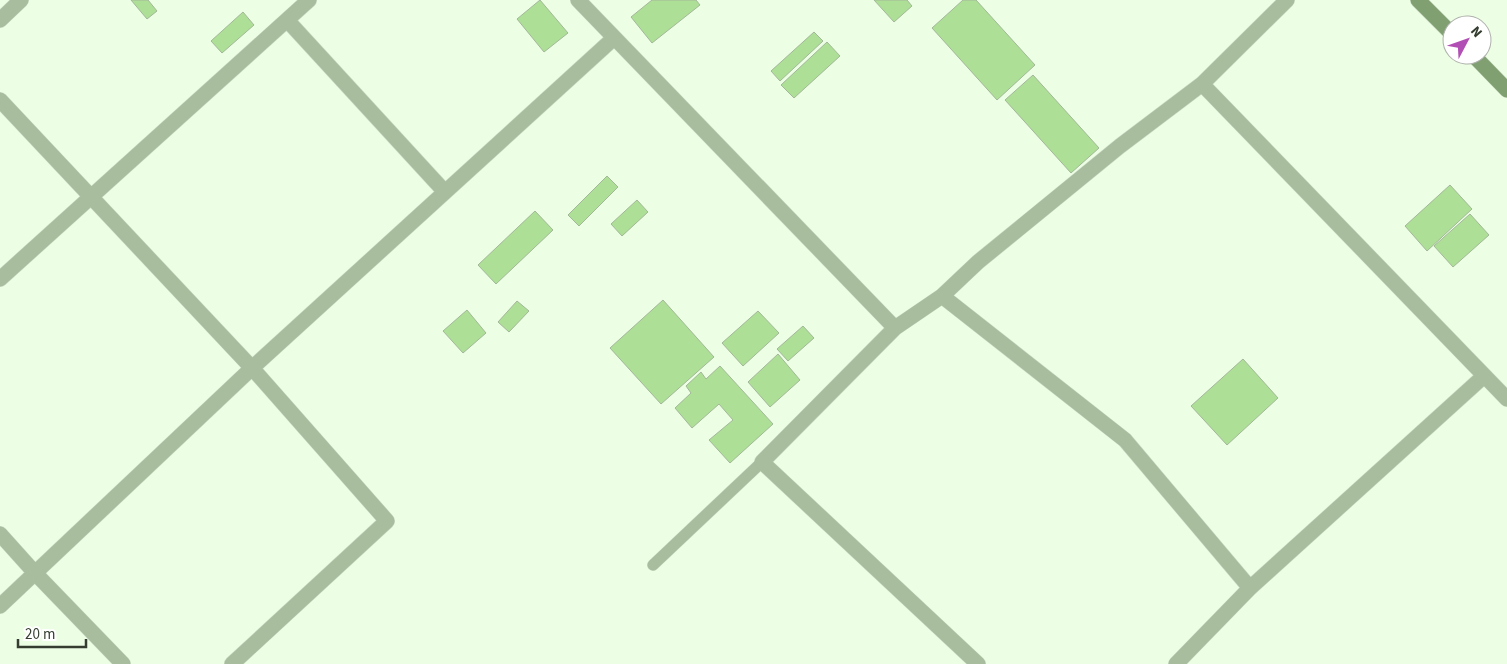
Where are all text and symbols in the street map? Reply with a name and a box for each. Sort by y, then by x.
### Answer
north arrow [1442,15,1492,65]
text: N [1465,22,1487,42]
scale bar [18,616,85,648]
text: 20 m [25,624,55,645]

